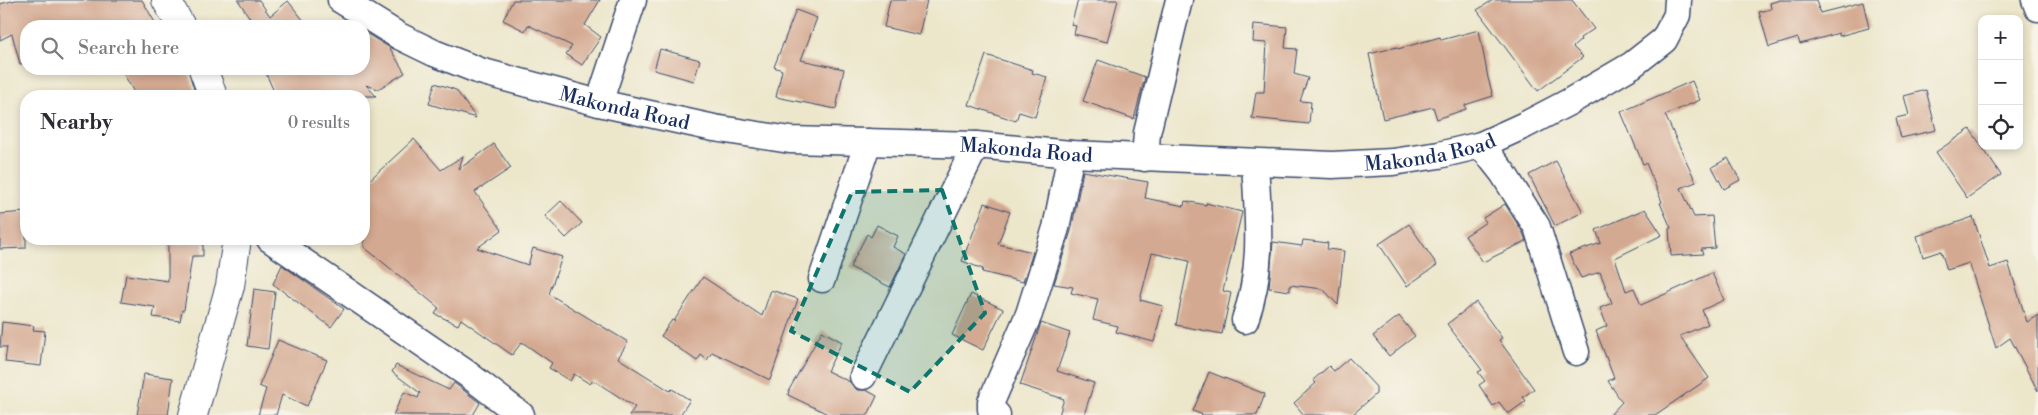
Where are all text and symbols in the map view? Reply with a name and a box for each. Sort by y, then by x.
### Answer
map controls [1978,15,2023,150]
button: + [1978,15,2023,60]
search box [20,20,370,75]
icon: search [38,34,66,62]
text: Search here [78,36,179,60]
button: − [1978,60,2023,105]
street label: Makonda Road [556,82,693,137]
button: locate [1978,105,2023,150]
text: Nearby [40,110,113,136]
text: 0 results [288,113,350,133]
street label: Makonda Road [1364,129,1501,177]
street label: Makonda Road [960,134,1094,169]

